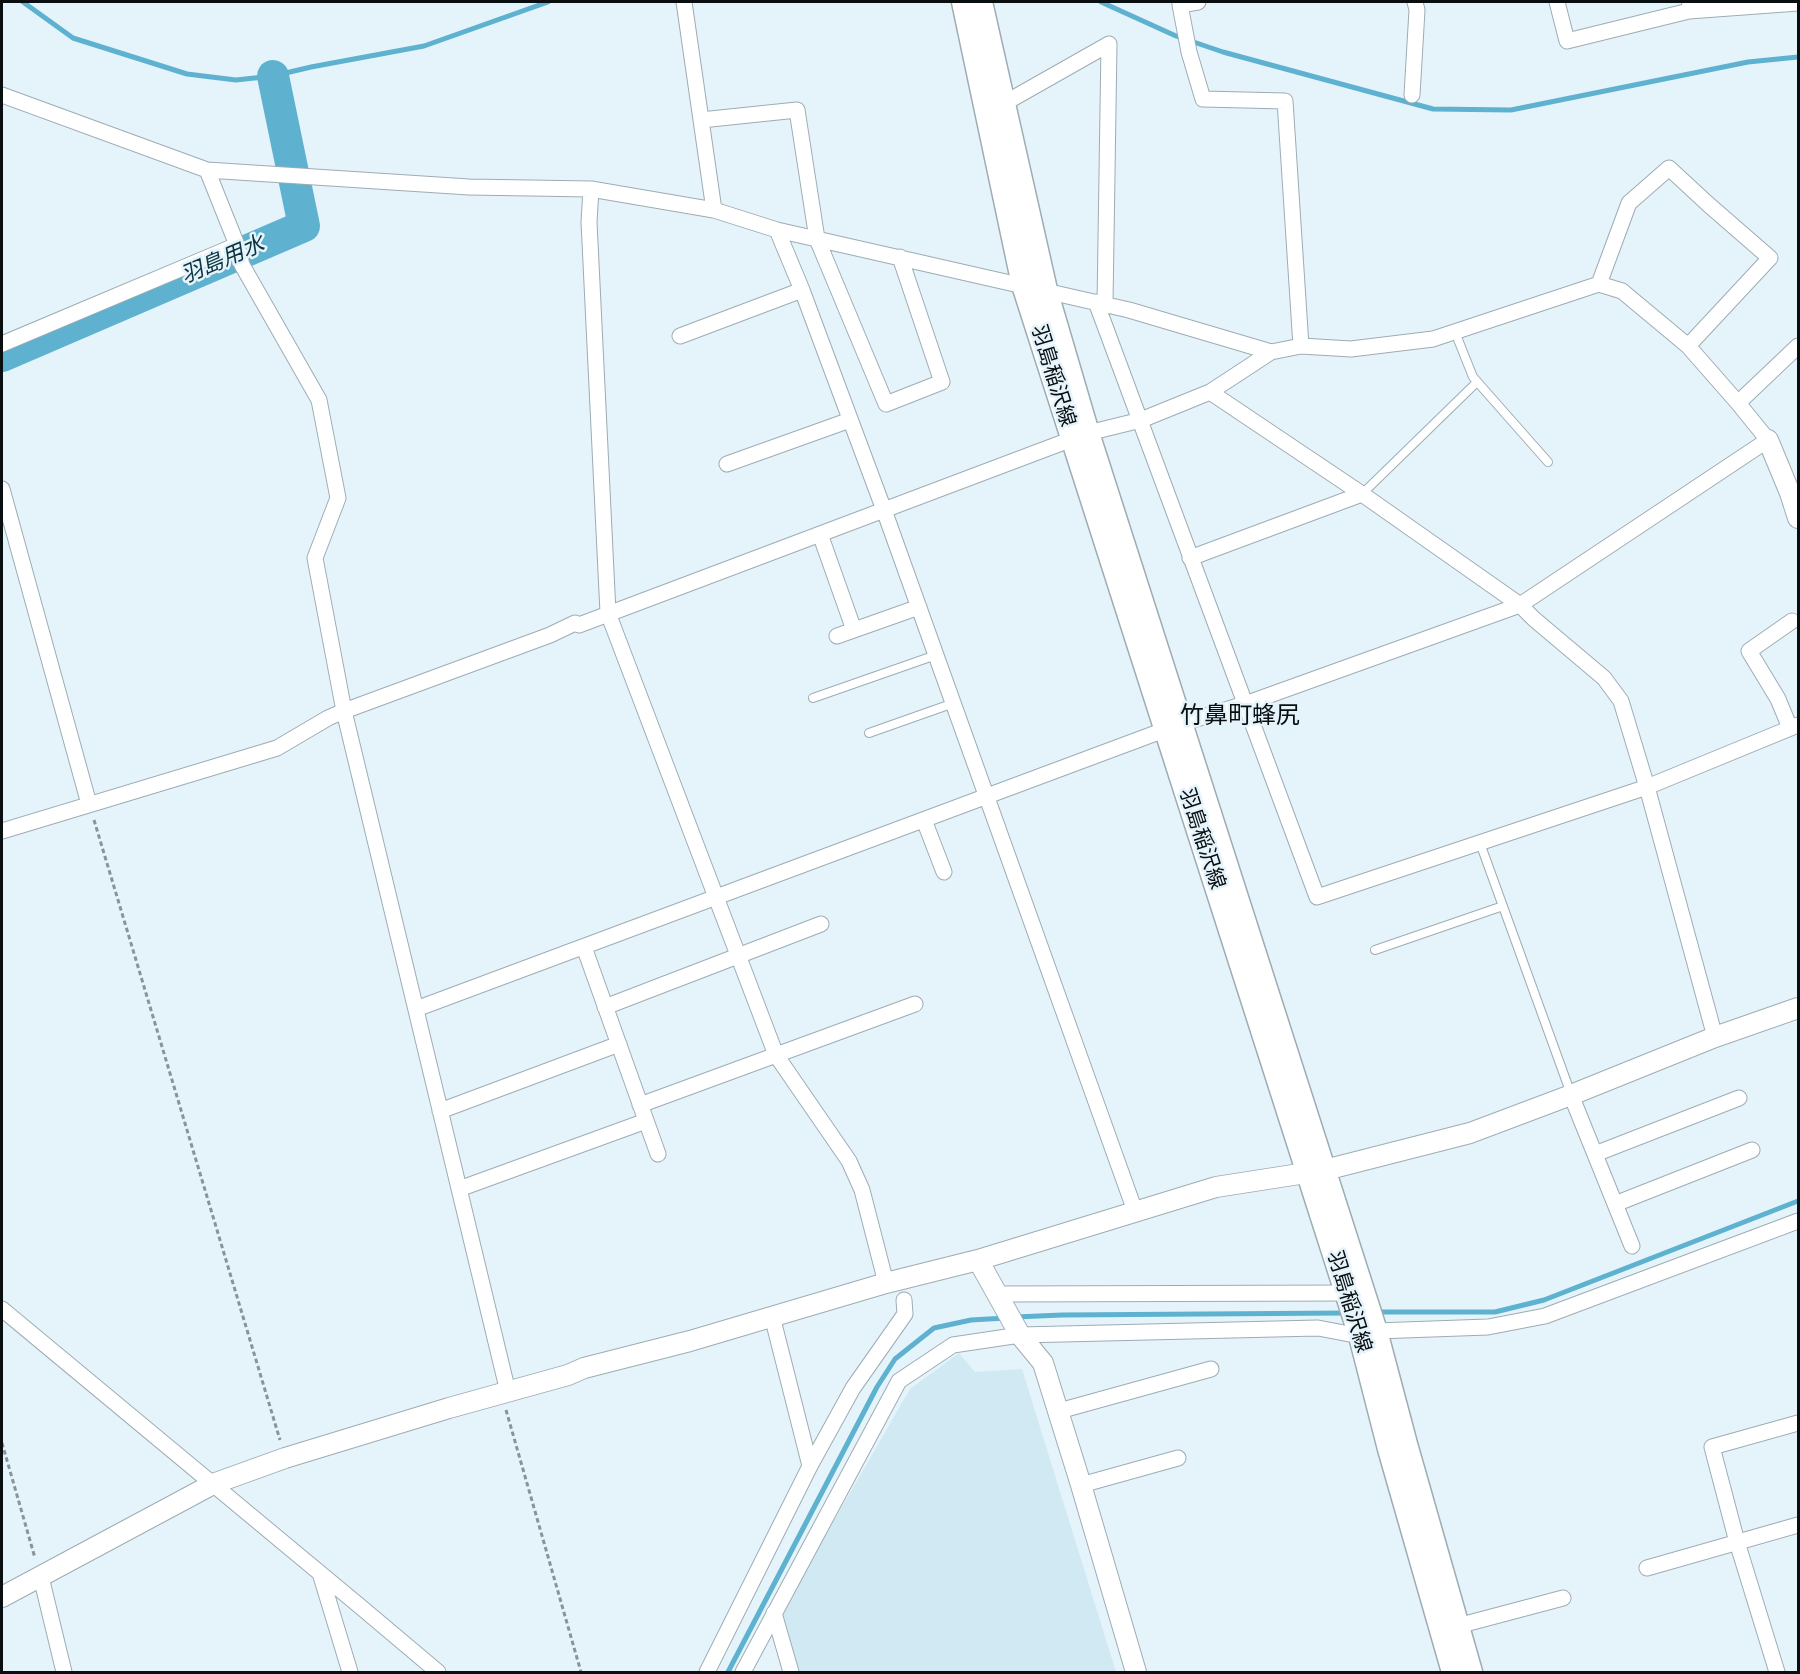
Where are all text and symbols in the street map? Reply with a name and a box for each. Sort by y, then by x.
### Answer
water label: 羽島用水 [177,232,269,290]
street label: 羽島稲沢線 [1025,322,1079,430]
district label: 竹鼻町蜂尻 [1180,703,1300,731]
street label: 羽島稲沢線 [1173,785,1229,893]
street label: 羽島稲沢線 [1321,1248,1375,1356]

